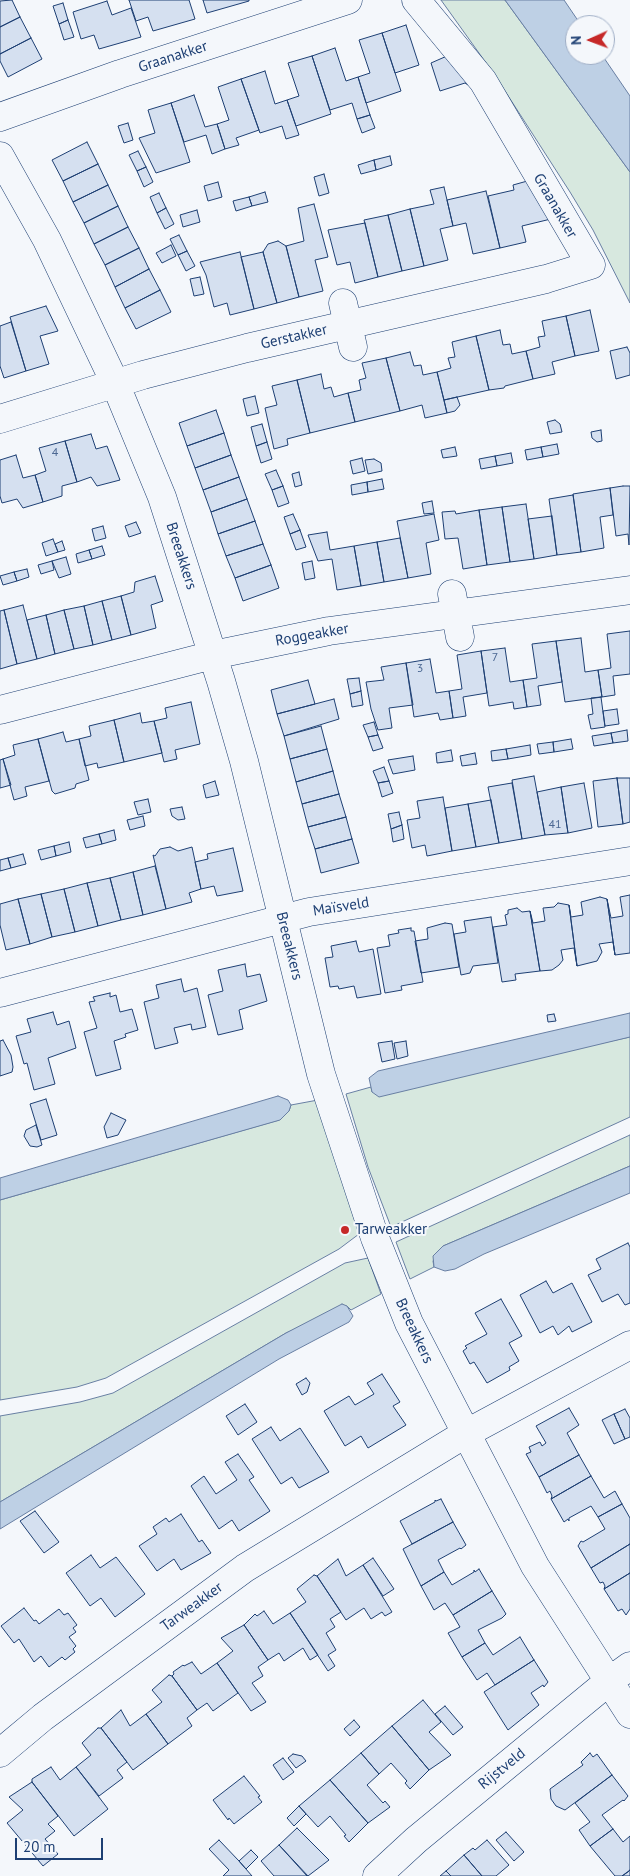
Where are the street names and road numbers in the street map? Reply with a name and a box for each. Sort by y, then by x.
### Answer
street label: Graanakker [136,37,210,77]
street label: Graanakker [529,170,581,242]
street label: Gerstakker [259,321,329,353]
street label: Breeakkers [162,520,200,592]
street label: Roggeakker [274,620,350,650]
street label: Maïsveld [312,894,370,920]
street label: Breeakkers [272,910,306,982]
street label: Breeakkers [391,1296,437,1366]
street label: Tarweakker [158,1579,226,1635]
street label: Rijstveld [475,1745,529,1793]

